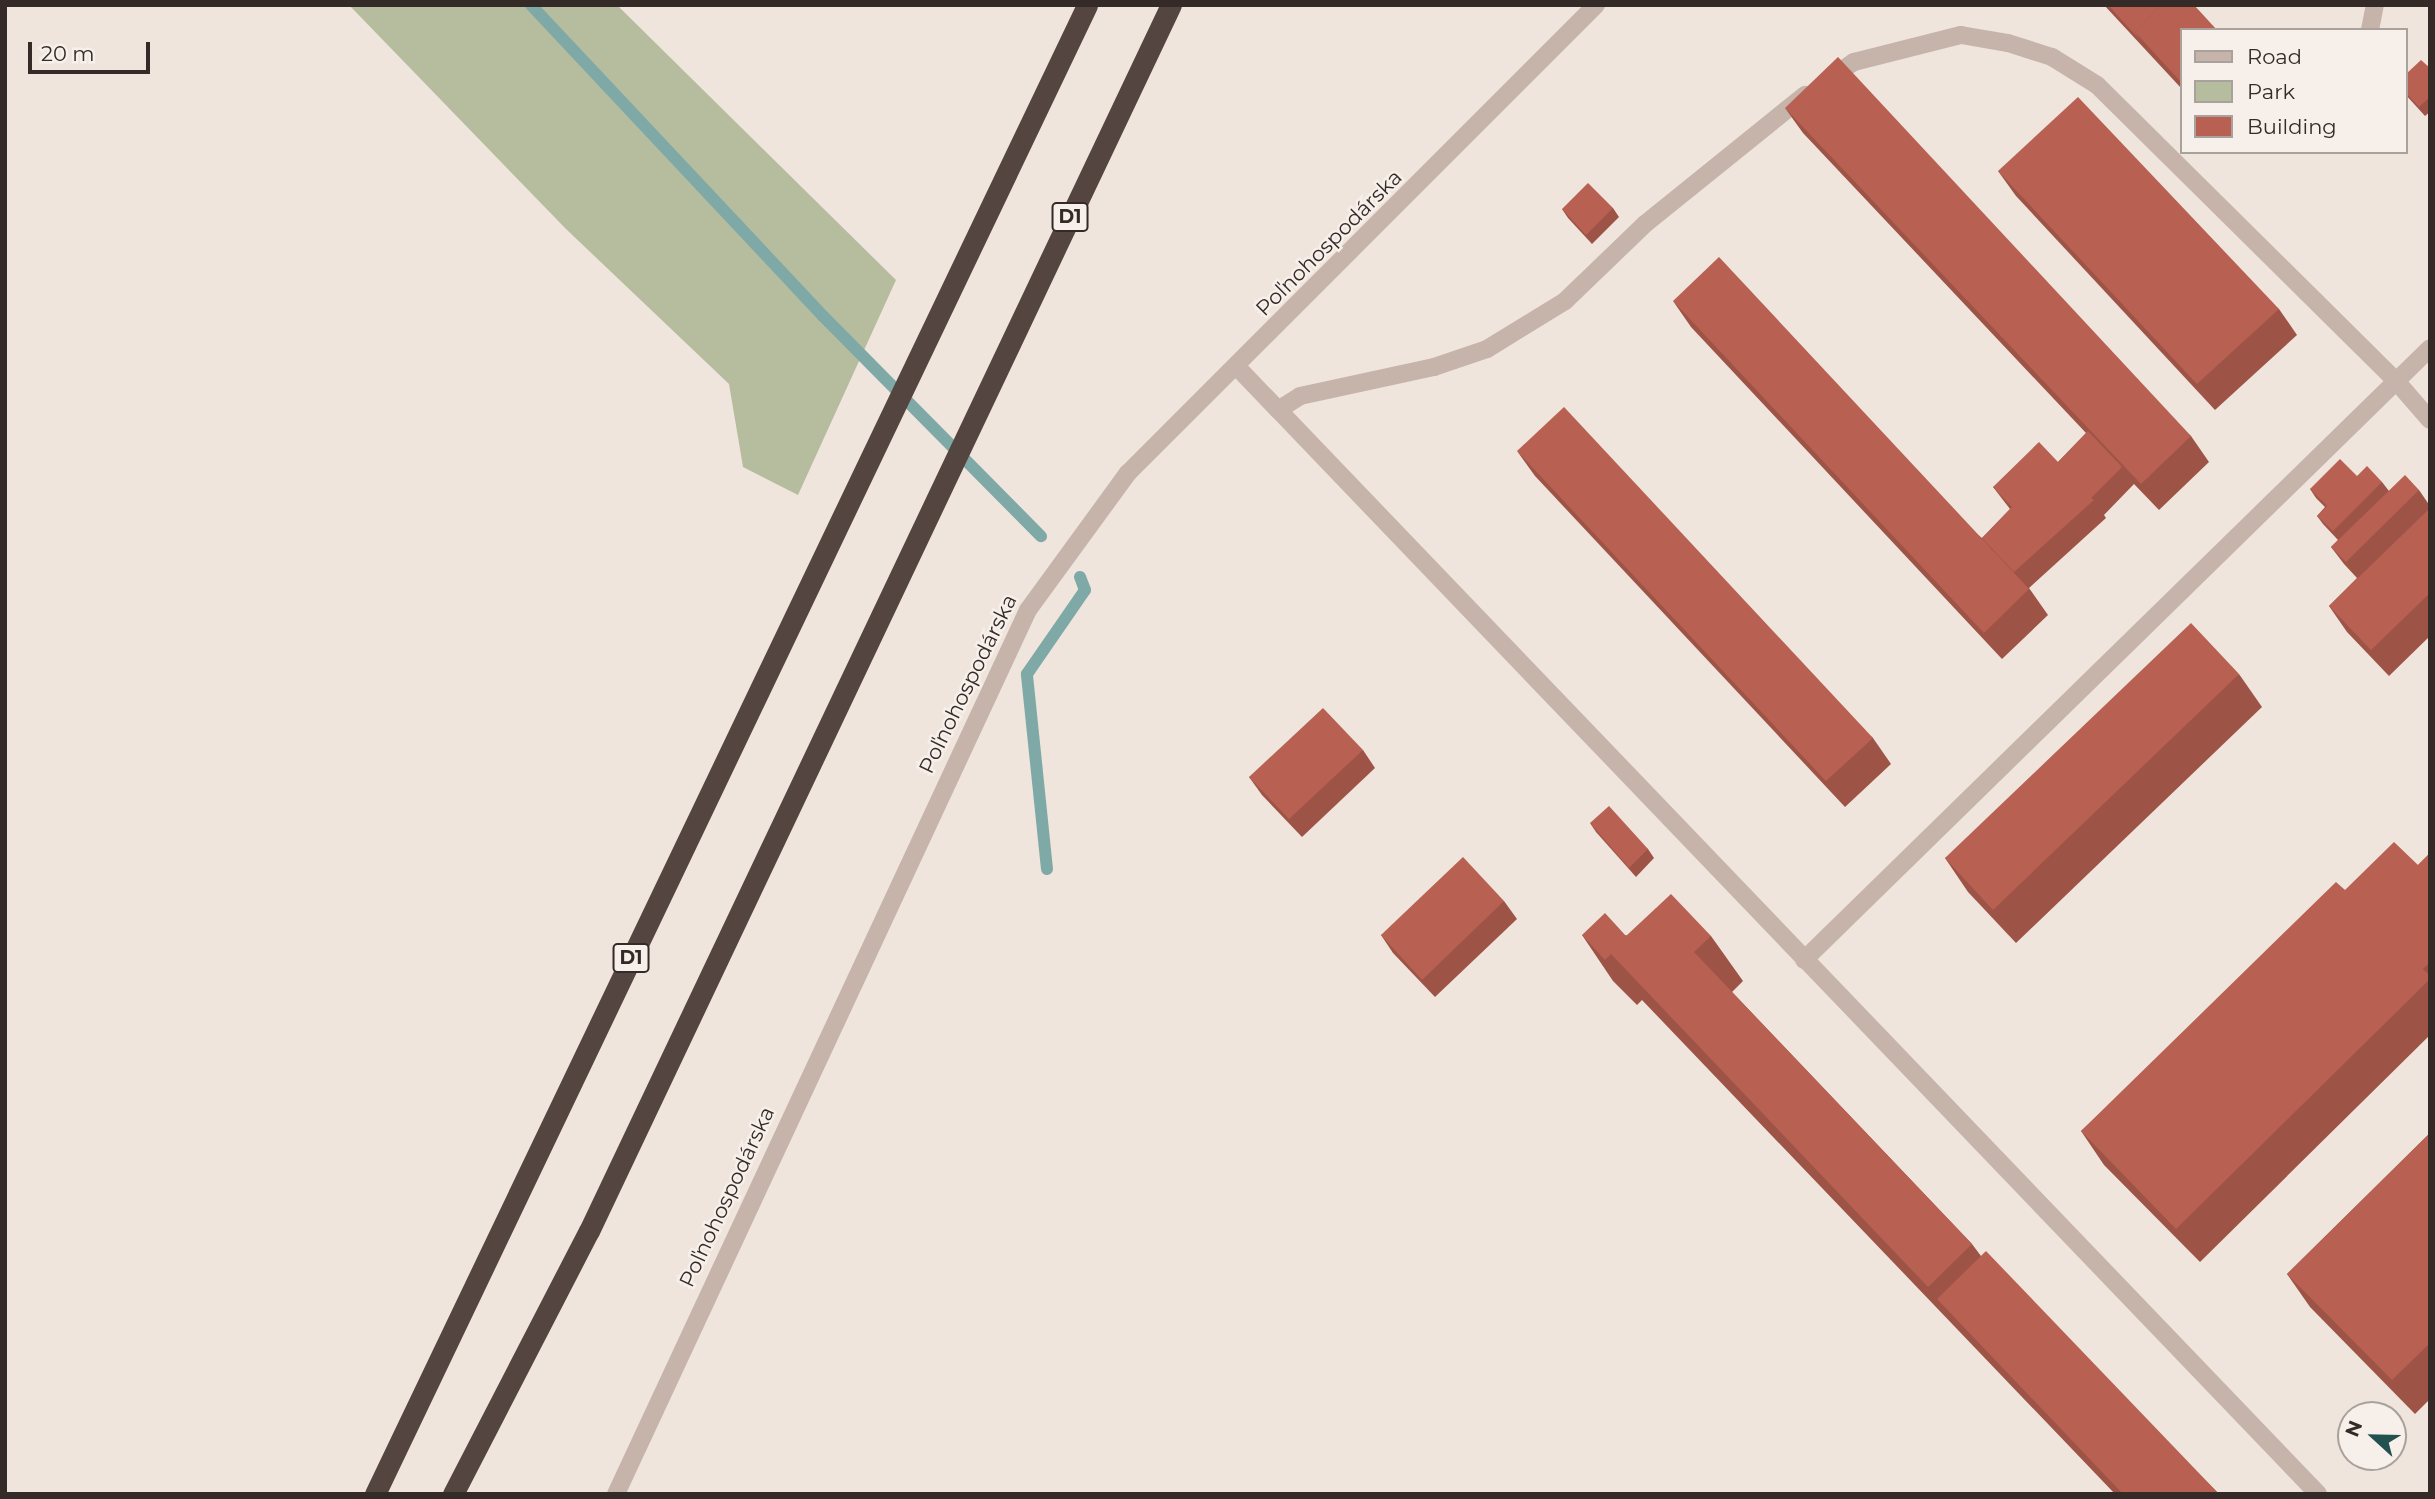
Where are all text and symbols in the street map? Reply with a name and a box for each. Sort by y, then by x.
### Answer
scale bar [32,28,154,72]
legend [2180,28,2407,154]
text: 20 m [41,41,95,66]
text: Road [2247,44,2302,69]
text: Park [2247,79,2295,104]
text: Building [2247,114,2337,139]
street label: Poľnohospodárska [1251,165,1407,321]
road number: D1 [1051,202,1089,232]
street label: Poľnohospodárska [914,590,1022,778]
road number: D1 [612,942,650,974]
street label: Poľnohospodárska [674,1103,780,1291]
north arrow [2337,1401,2407,1471]
text: N [2340,1417,2367,1440]

